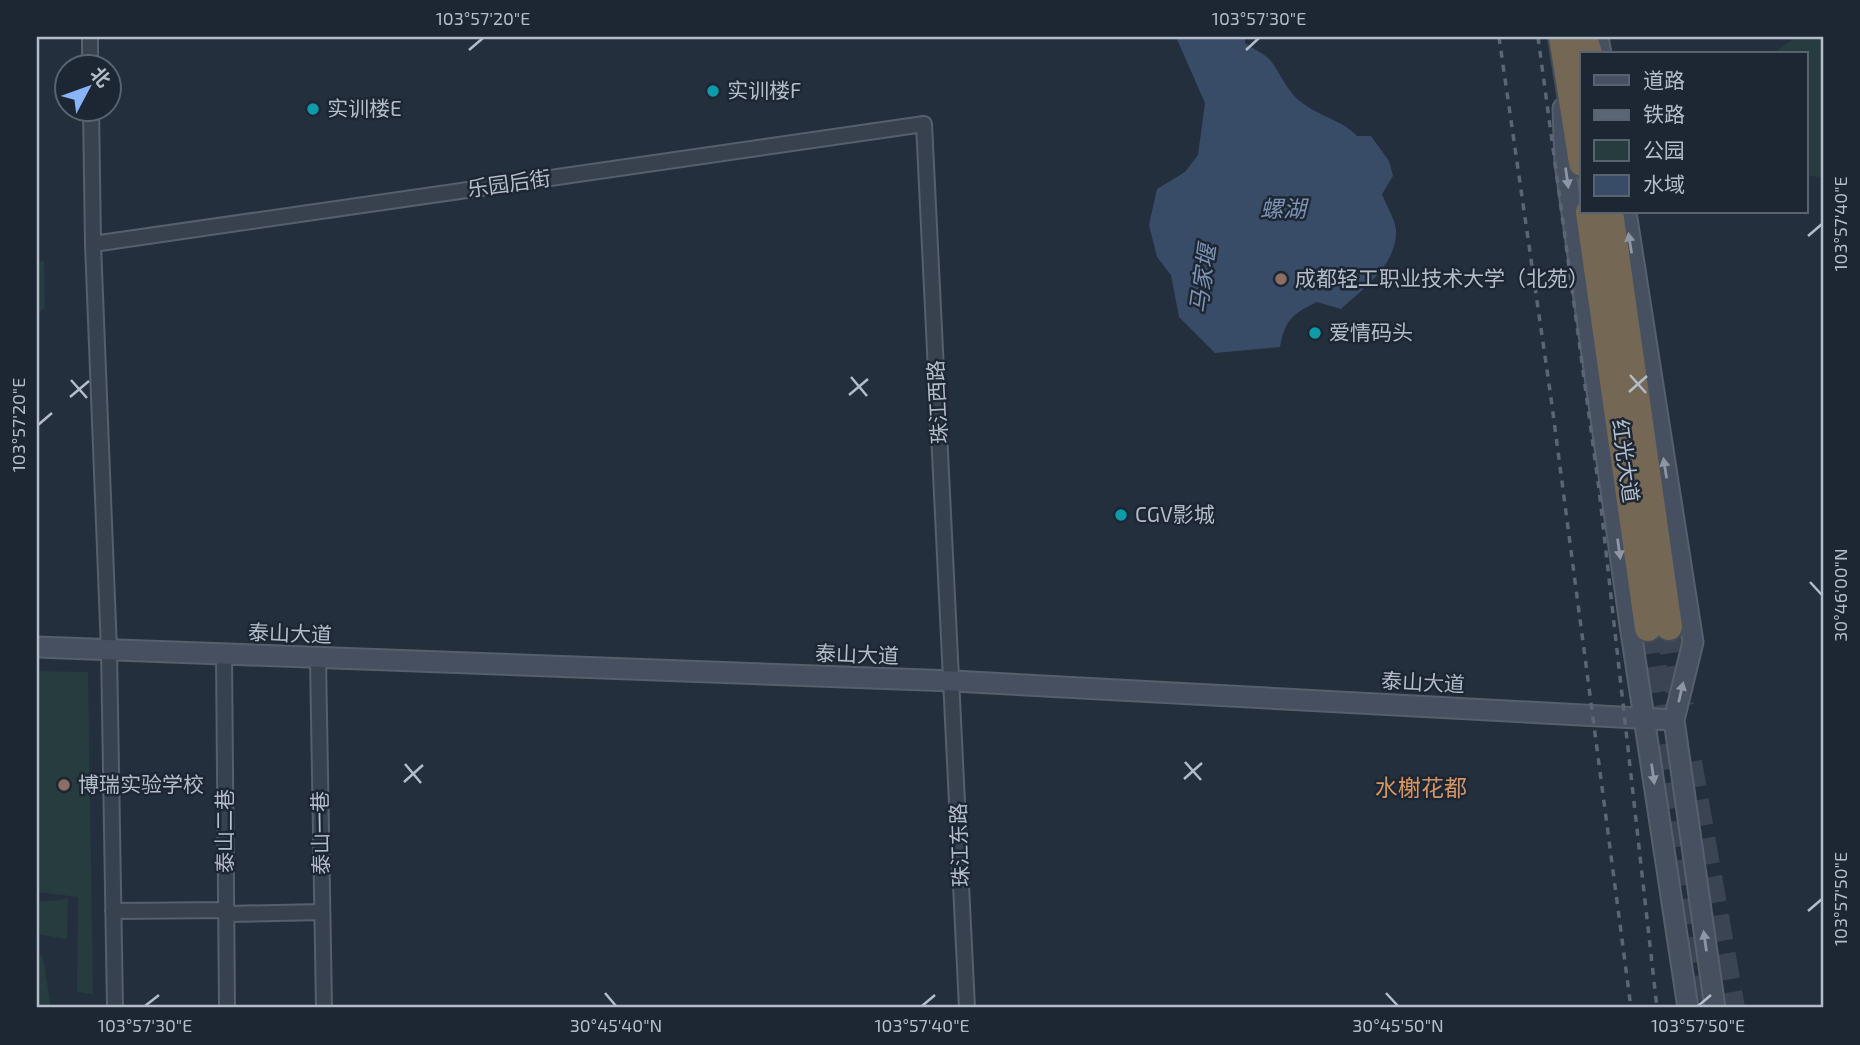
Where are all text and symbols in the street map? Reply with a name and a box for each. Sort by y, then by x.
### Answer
text: 103°57'20"E [436,7,530,29]
text: 103°57'30"E [1212,7,1306,29]
north arrow [52,52,122,122]
legend [1580,52,1808,214]
text: 北 [86,62,116,91]
text: 道路 [1643,67,1685,92]
place label: 实训楼F [727,77,801,102]
marker: 实训楼F [705,83,721,99]
place label: 实训楼E [327,95,402,120]
marker: 实训楼E [305,101,321,117]
text: 铁路 [1643,101,1685,126]
text: 公园 [1643,137,1685,162]
street label: 乐园后街 [465,164,552,201]
one-way arrow [1562,167,1573,189]
text: 水域 [1643,171,1685,196]
text: 103°57'40"E [1829,176,1851,272]
water label: 螺湖 [1260,194,1309,222]
one-way arrow [1624,232,1635,254]
water label: 马家堰 [1183,239,1221,315]
place label: 成都轻工职业技术大学（北苑） [1295,265,1589,290]
marker: 成都轻工职业技术大学（北苑） [1273,271,1289,287]
place label: 爱情码头 [1329,319,1413,344]
marker: 爱情码头 [1307,325,1323,341]
street label: 珠江西路 [922,359,951,445]
text: 103°57'20"E [7,378,29,472]
street label: 红光大道 [1608,417,1645,504]
one-way arrow [1659,456,1670,478]
place label: CGV影城 [1135,501,1215,526]
marker: CGV影城 [1113,507,1129,523]
one-way arrow [1614,538,1625,560]
text: 30°46'00"N [1829,548,1851,642]
street label: 泰山大道 [248,619,332,646]
street label: 泰山大道 [815,640,899,667]
street label: 泰山大道 [1380,667,1466,696]
one-way arrow [1676,680,1687,702]
one-way arrow [1648,763,1659,785]
place label: 博瑞实验学校 [78,771,204,796]
district label: 水榭花都 [1375,773,1467,801]
marker: 博瑞实验学校 [56,777,72,793]
street label: 泰山二巷 [211,789,236,873]
street label: 泰山一巷 [306,791,333,875]
street label: 珠江东路 [945,803,972,887]
text: 103°57'50"E [1829,852,1851,946]
one-way arrow [1699,930,1710,952]
text: 103°57'30"E [98,1014,192,1036]
text: 30°45'40"N [570,1014,662,1036]
text: 103°57'40"E [874,1014,970,1036]
text: 30°45'50"N [1352,1014,1444,1036]
text: 103°57'50"E [1651,1014,1745,1036]

